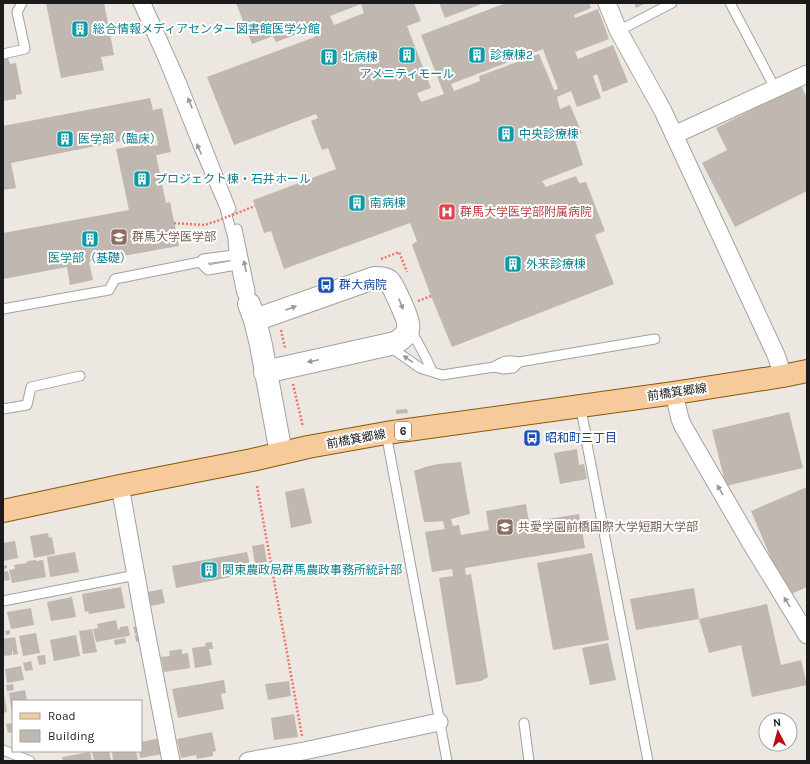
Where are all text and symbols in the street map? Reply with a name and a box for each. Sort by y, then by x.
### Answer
building icon: 総合情報メディアセンター図書館医学分館 [70,19,90,39]
place label: 総合情報メディアセンター図書館医学分館 [93,22,320,36]
building icon: アメニティモール [397,45,417,65]
building icon: 診療棟2 [467,45,487,65]
building icon: 北病棟 [319,47,339,67]
place label: 診療棟2 [490,48,533,62]
place label: 北病棟 [342,50,378,64]
place label: アメニティモール [360,67,454,81]
one-way arrow [187,98,193,109]
building icon: 中央診療棟 [496,124,516,144]
place label: 中央診療棟 [519,127,579,141]
building icon: 医学部（臨床） [55,129,75,149]
place label: 医学部（臨床） [78,132,162,146]
one-way arrow [196,142,202,154]
building icon: プロジェクト棟・石井ホール [132,169,152,189]
place label: プロジェクト棟・石井ホール [155,172,311,186]
building icon: 南病棟 [347,193,367,213]
place label: 南病棟 [370,196,406,210]
hospital icon: 群馬大学医学部附属病院 [437,202,457,222]
place label: 群馬大学医学部附属病院 [460,205,592,219]
school or university icon: 群馬大学医学部 [109,227,129,247]
building icon: 医学部（基礎） [80,229,100,249]
place label: 群馬大学医学部 [132,230,216,244]
place label: 医学部（基礎） [48,251,132,265]
building icon: 外来診療棟 [503,254,523,274]
place label: 外来診療棟 [526,257,586,271]
one-way arrow [241,260,247,272]
bus stop icon: 群大病院 [316,275,336,295]
place label: 群大病院 [339,278,387,292]
one-way arrow [398,299,404,311]
one-way arrow [286,304,298,310]
one-way arrow [402,355,413,363]
one-way arrow [307,359,319,365]
street label: 前橋箕郷線 [646,381,708,403]
road number: 6 [395,422,411,440]
street label: 前橋箕郷線 [325,427,387,451]
bus stop icon: 昭和町三丁目 [522,428,542,448]
place label: 昭和町三丁目 [545,431,617,445]
one-way arrow [717,484,724,496]
school or university icon: 共愛学園前橋国際大学短期大学部 [495,517,515,537]
place label: 共愛学園前橋国際大学短期大学部 [518,520,698,534]
building icon: 関東農政局群馬農政事務所統計部 [199,560,219,580]
place label: 関東農政局群馬農政事務所統計部 [222,563,402,577]
one-way arrow [783,596,790,608]
legend [12,700,142,752]
text: Road [48,709,76,723]
north arrow [758,712,798,752]
text: N [772,716,782,729]
text: Building [48,729,95,743]

